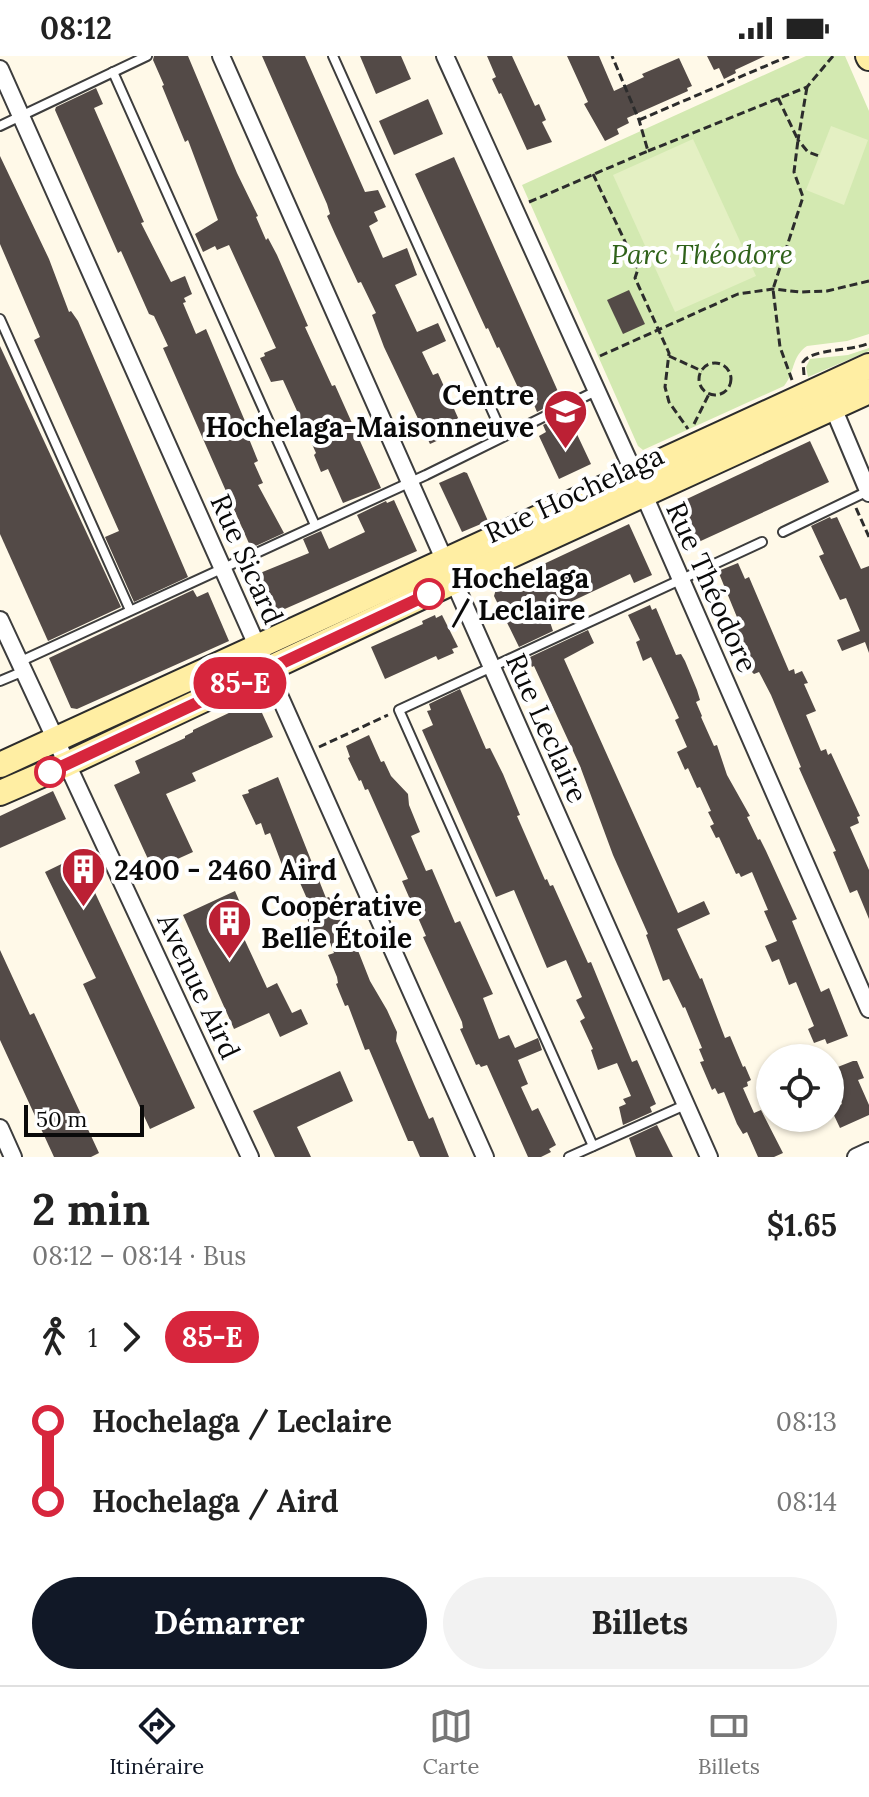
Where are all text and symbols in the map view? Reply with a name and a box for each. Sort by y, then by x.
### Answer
text: 08:12 [40,9,112,47]
park label: Parc Théodore [611,236,793,272]
place label: Centre Hochelaga-Maisonneuve [205,377,534,445]
school or university icon: Centre Hochelaga-Maisonneuve [541,387,589,450]
street label: Rue Hochelaga [479,437,669,551]
street label: Rue Sicard [202,488,292,630]
street label: Rue Théodore [658,496,766,678]
place label: Hochelaga / Leclaire [451,560,590,628]
marker: Hochelaga / Leclaire [414,579,444,609]
street label: Rue Leclaire [498,648,596,808]
line badge: 85-E [184,657,296,709]
text: 85-E [209,665,271,701]
unlabelled marker [35,757,65,787]
building icon: 2400 - 2460 Aird [59,846,107,909]
place label: 2400 - 2460 Aird [114,852,337,888]
place label: Coopérative Belle Étoile [261,888,422,956]
building icon: Coopérative Belle Étoile [206,898,254,961]
street label: Avenue Aird [149,907,248,1065]
map controls [756,1044,844,1132]
button: locate [756,1044,844,1132]
scale bar [24,1101,144,1137]
text: 50 m [36,1105,87,1133]
text: 2 min [32,1181,150,1237]
text: $1.65 [767,1206,837,1244]
text: 08:12 – 08:14 · Bus [32,1239,246,1272]
icon: walk [32,1315,76,1359]
icon: forward [109,1315,153,1359]
text: 85-E [181,1319,243,1355]
text: 1 [88,1321,97,1354]
text: Hochelaga / Leclaire [92,1402,392,1440]
text: 08:13 [776,1405,837,1438]
text: Hochelaga / Aird [92,1482,339,1520]
text: 08:14 [776,1485,837,1518]
button: Démarrer [32,1577,427,1669]
button: Billets [443,1577,837,1669]
tab: Itinéraire [109,1704,204,1780]
tab: Carte [423,1704,479,1780]
tab: Billets [698,1704,760,1780]

